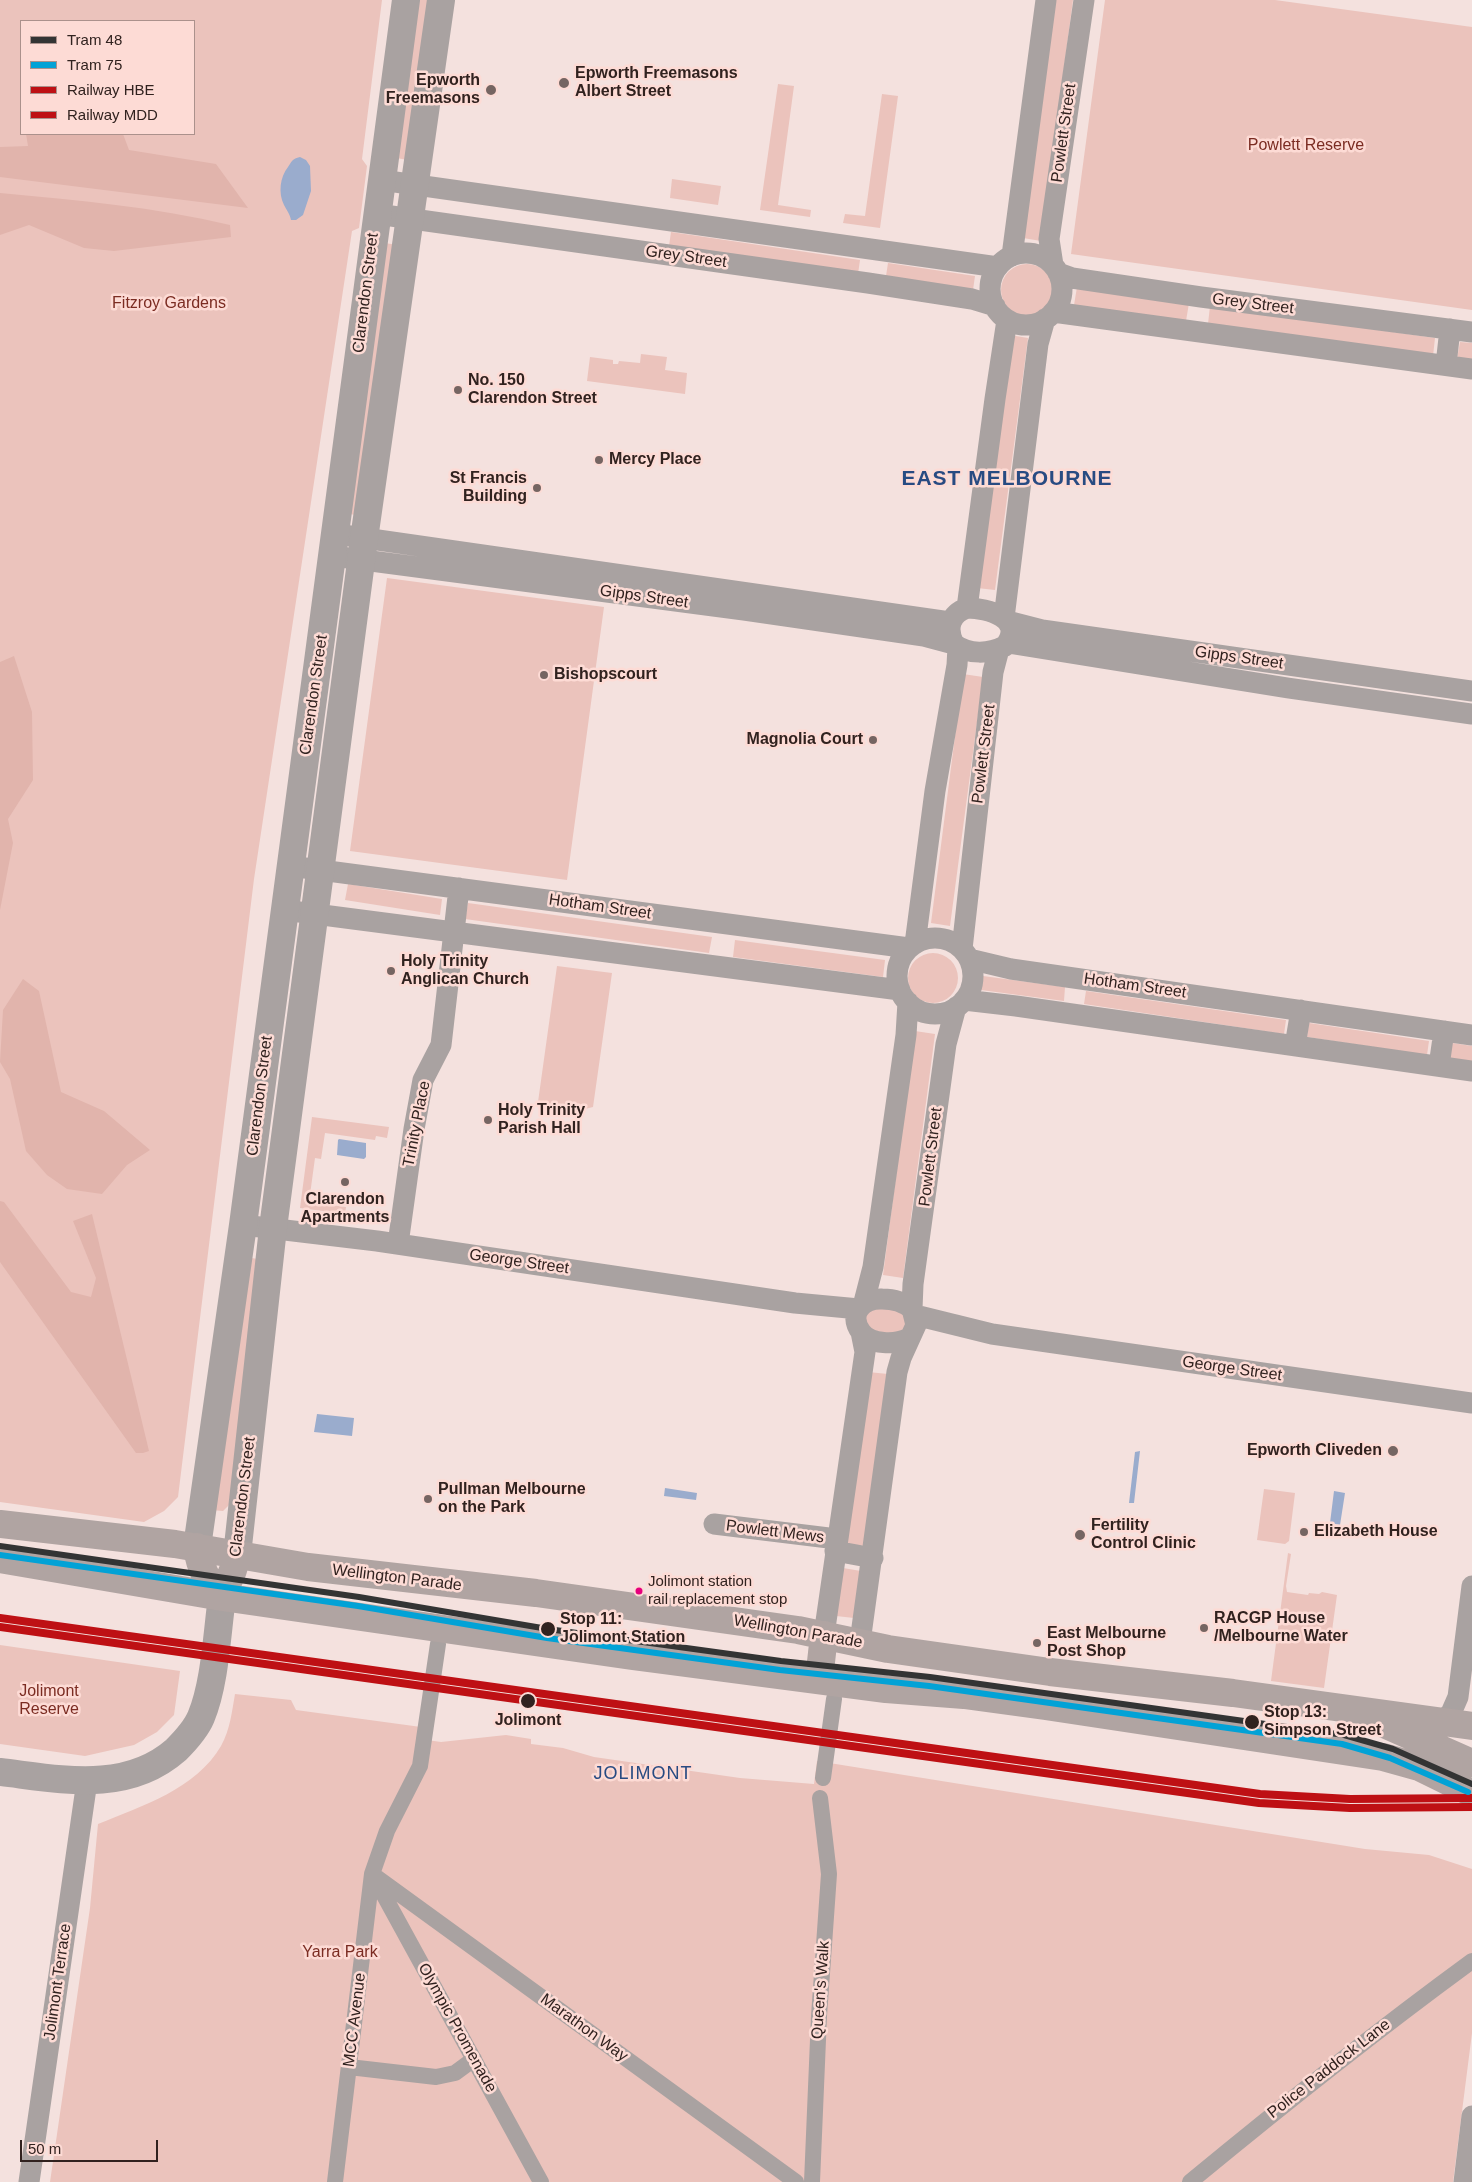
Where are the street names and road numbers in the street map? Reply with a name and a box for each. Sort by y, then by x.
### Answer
street label: Powlett Street [1048,82,1080,184]
street label: Clarendon Street [349,232,383,354]
street label: Grey Street [644,242,728,272]
street label: Grey Street [1211,289,1295,319]
street label: Gipps Street [599,581,689,613]
street label: Clarendon Street [296,634,332,756]
street label: Gipps Street [1194,642,1284,674]
street label: Powlett Street [968,703,1000,805]
street label: Hotham Street [548,890,652,924]
street label: Hotham Street [1083,969,1187,1003]
street label: Clarendon Street [243,1035,277,1157]
street label: Trinity Place [399,1079,435,1169]
street label: Powlett Street [915,1106,947,1208]
street label: George Street [468,1245,570,1279]
street label: George Street [1181,1352,1283,1386]
street label: Clarendon Street [226,1436,260,1558]
street label: Powlett Mews [725,1516,825,1548]
street label: Wellington Parade [331,1561,463,1595]
street label: Wellington Parade [732,1611,864,1653]
street label: Jolimont Terrace [40,1923,76,2041]
street label: Queen's Walk [808,1940,834,2040]
street label: Olympic Promenade [413,1960,501,2096]
street label: MCC Avenue [340,1972,370,2068]
street label: Marathon Way [537,1990,631,2066]
street label: Police Paddock Lane [1264,2015,1394,2123]

